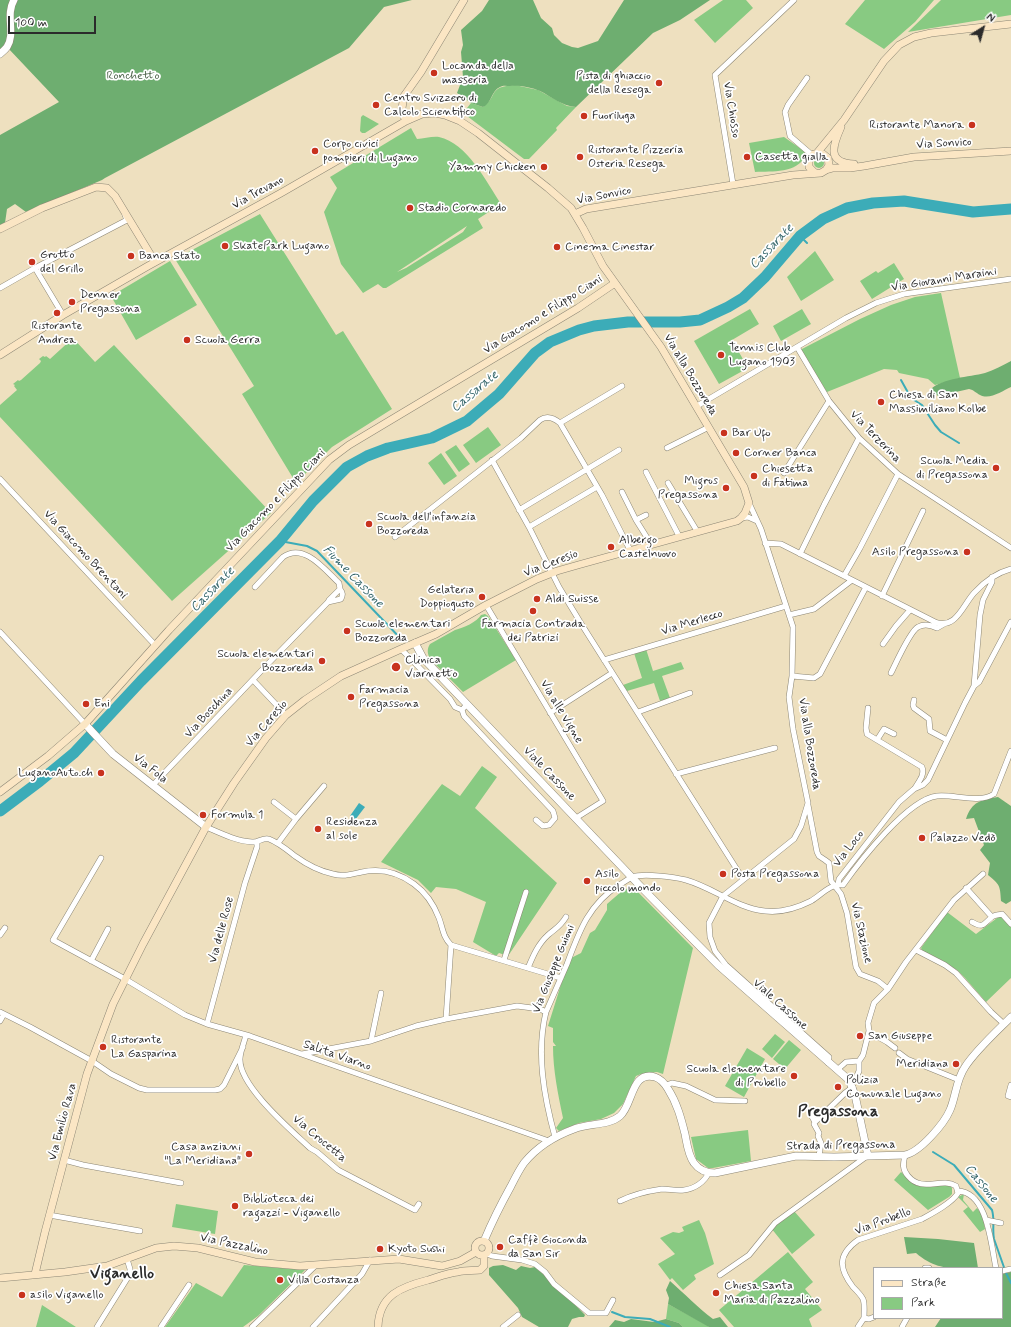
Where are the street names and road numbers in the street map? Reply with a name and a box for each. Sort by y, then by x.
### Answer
street label: Via Chiosso [719,81,743,139]
street label: Via Sonvico [916,135,972,153]
street label: Via Trevano [230,173,286,213]
street label: Via Sonvico [576,184,632,208]
street label: Via Giovanni Maraini [890,265,998,295]
street label: Via Giacomo e Filippo Ciani [481,272,605,358]
street label: Via alla Bozzoreda [660,331,720,419]
street label: Via Terzerina [847,408,903,466]
street label: Via Giacomo e Filippo Ciani [223,446,329,556]
street label: Via Giacomo Brentani [40,507,130,603]
street label: Via Ceresio [522,547,580,581]
street label: Via Merlecco [660,607,724,639]
street label: Via alle Vigne [536,678,586,746]
street label: Via Boschina [182,685,236,741]
street label: Via alla Bozzoreda [795,697,823,791]
street label: Via Ceresio [243,698,291,750]
street label: Viale Cassone [520,744,578,804]
street label: Via Fola [130,751,170,787]
street label: Via Loco [830,828,868,870]
street label: Via delle Rose [206,895,238,965]
street label: Via Stazione [847,901,875,965]
street label: Via Giuseppe Guioni [530,923,578,1015]
street label: Viale Cassone [749,976,811,1034]
street label: Salita Viarno [301,1038,373,1074]
street label: Via Emilio Rava [46,1082,80,1162]
street label: Via Crocetta [289,1112,349,1166]
street label: Strada di Pregassona [786,1138,896,1154]
street label: Via Probello [853,1205,913,1239]
street label: Via Pazzalino [199,1231,269,1259]

